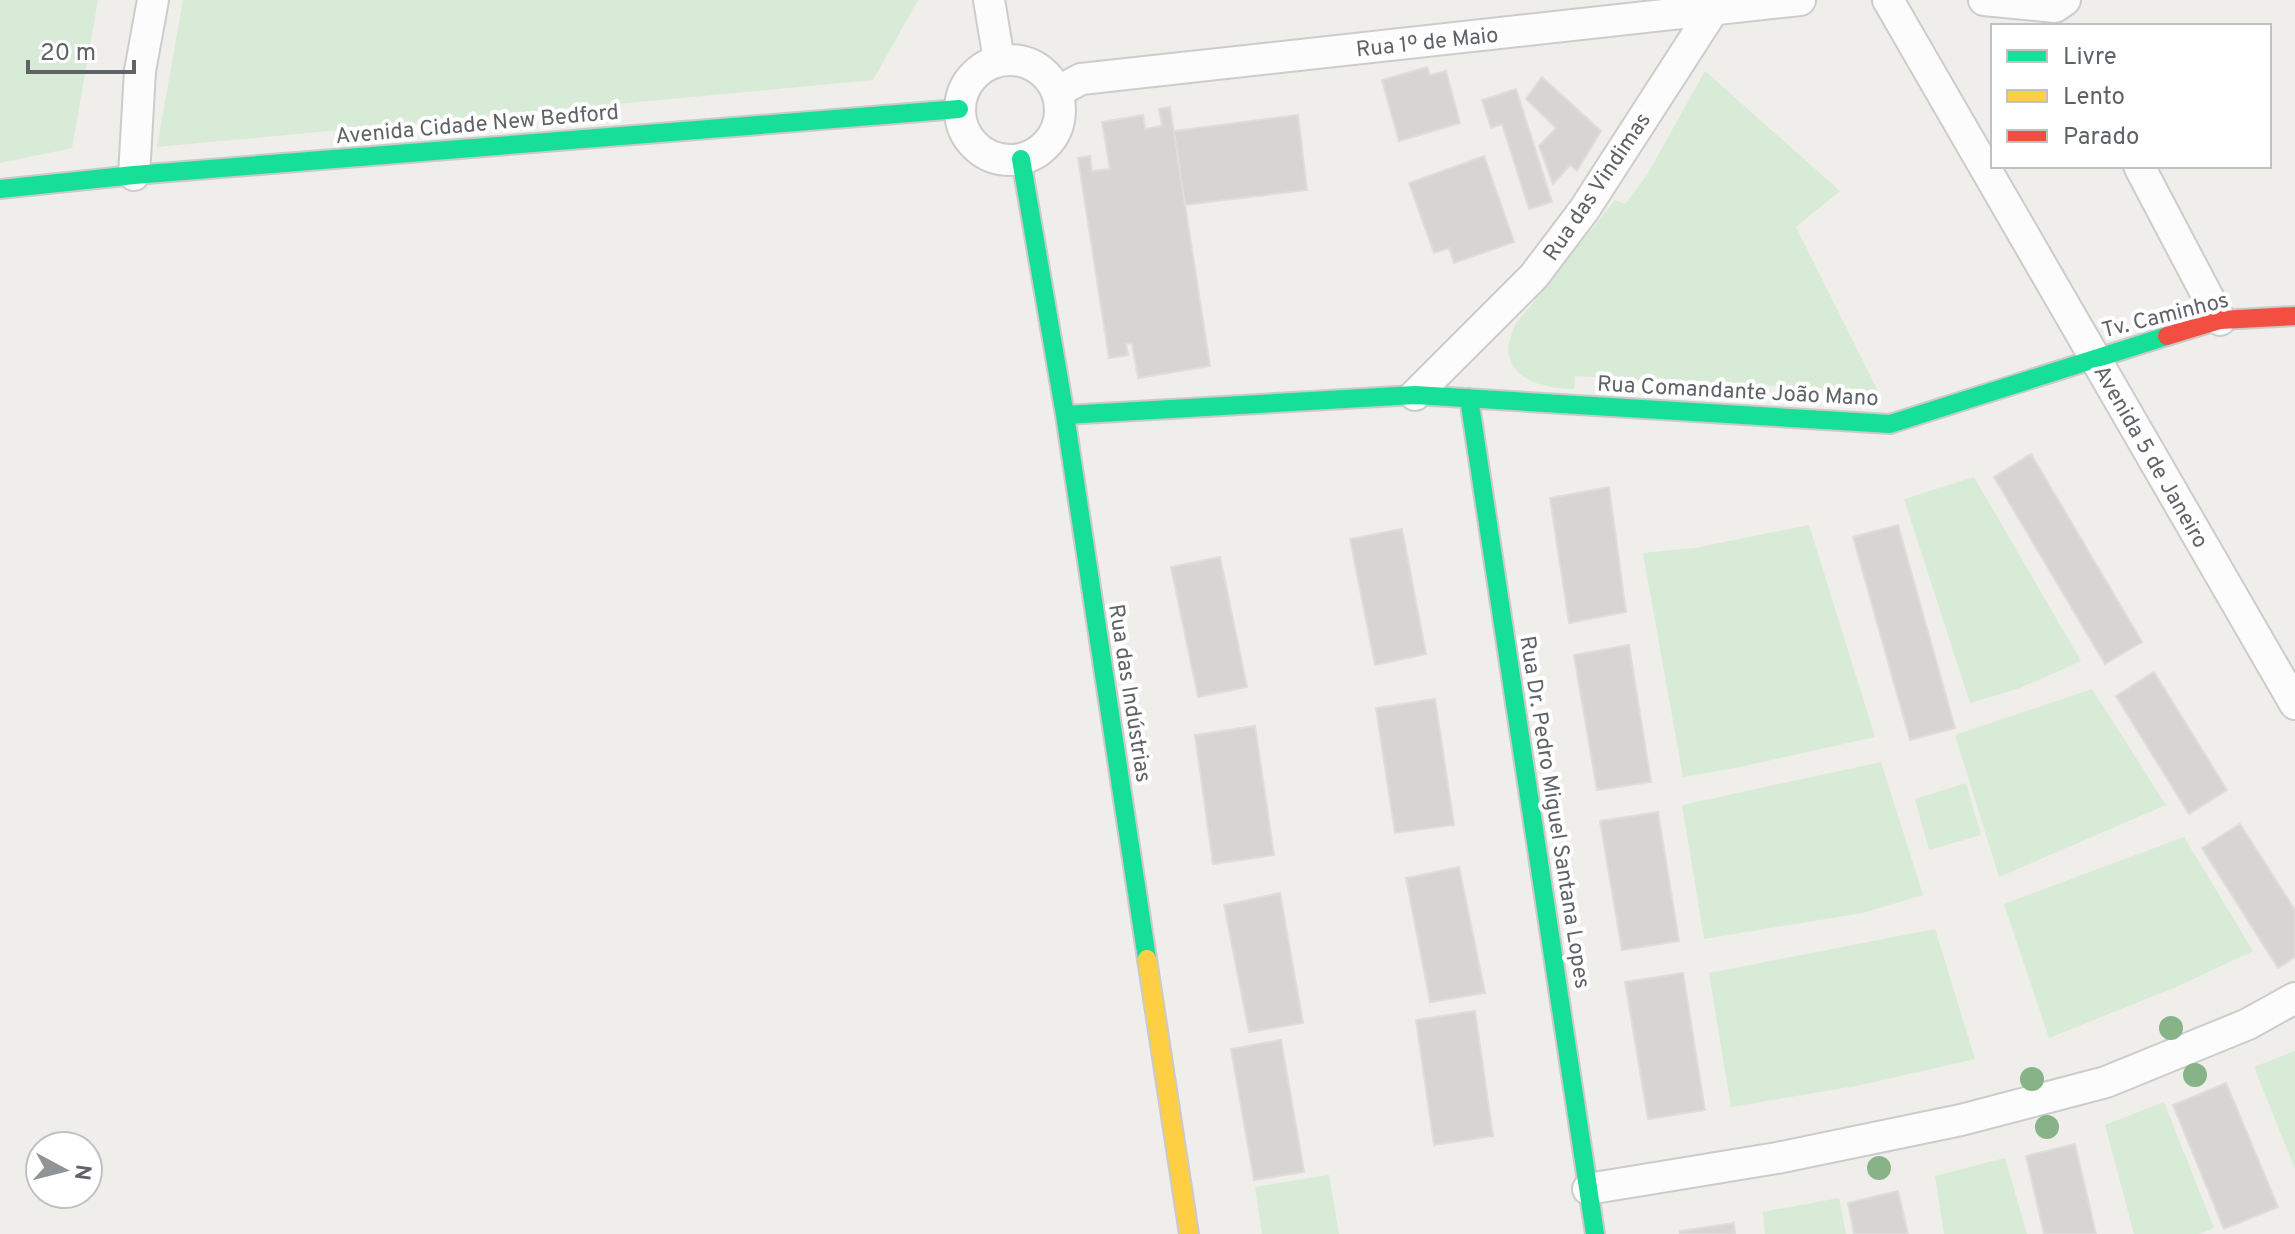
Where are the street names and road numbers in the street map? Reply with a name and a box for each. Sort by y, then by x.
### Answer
street label: Rua 1º de Maio [1355,23,1500,64]
street label: Avenida Cidade New Bedford [334,100,620,151]
street label: Rua das Vindimas [1538,108,1658,267]
street label: Tv. Caminhos [2099,288,2232,345]
street label: Avenida 5 de Janeiro [2086,361,2213,553]
street label: Rua Comandante João Mano [1596,372,1879,413]
street label: Rua das Indústrias [1101,602,1156,784]
street label: Rua Dr. Pedro Miguel Santana Lopes [1512,634,1595,991]

